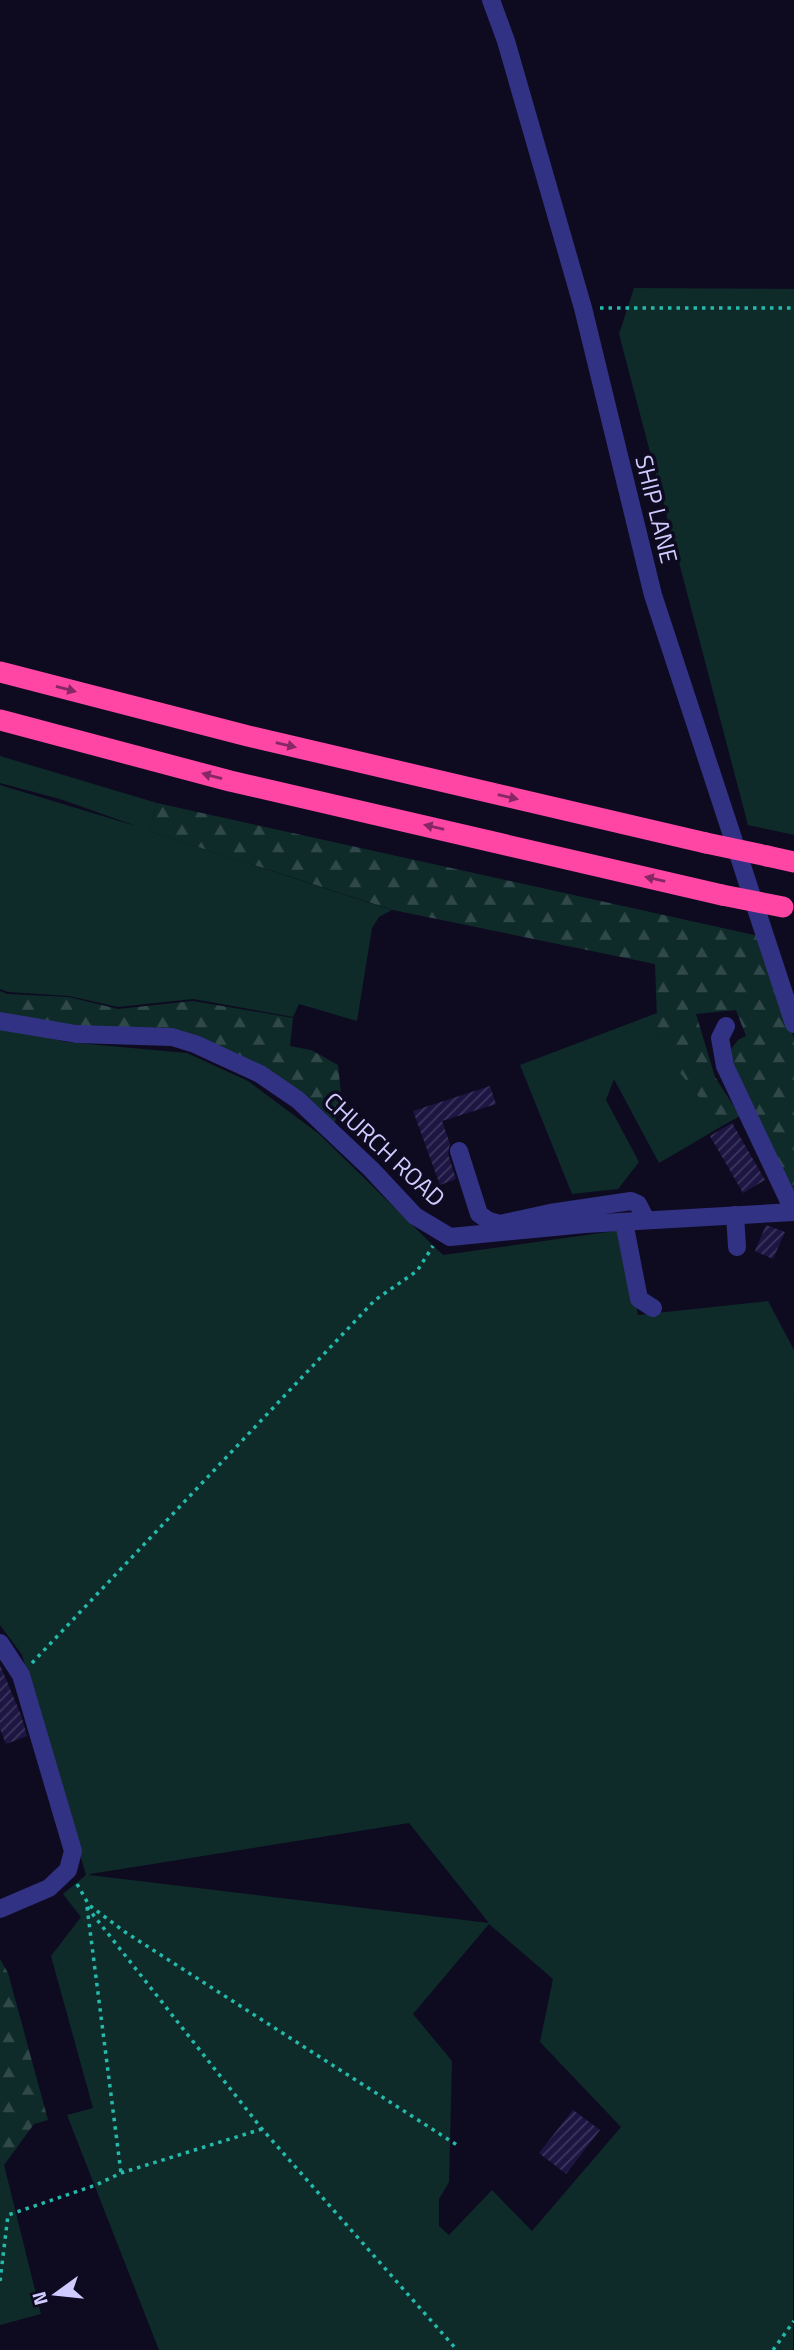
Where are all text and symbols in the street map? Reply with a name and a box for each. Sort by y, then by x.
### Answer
street label: SHIP LANE [626,451,688,567]
one-way arrow [55,684,77,695]
one-way arrow [275,740,297,751]
one-way arrow [201,770,223,781]
one-way arrow [497,791,519,802]
one-way arrow [423,822,445,833]
one-way arrow [644,873,666,884]
street label: CHURCH ROAD [316,1083,454,1215]
north arrow [21,2259,91,2329]
text: N [23,2288,55,2309]

